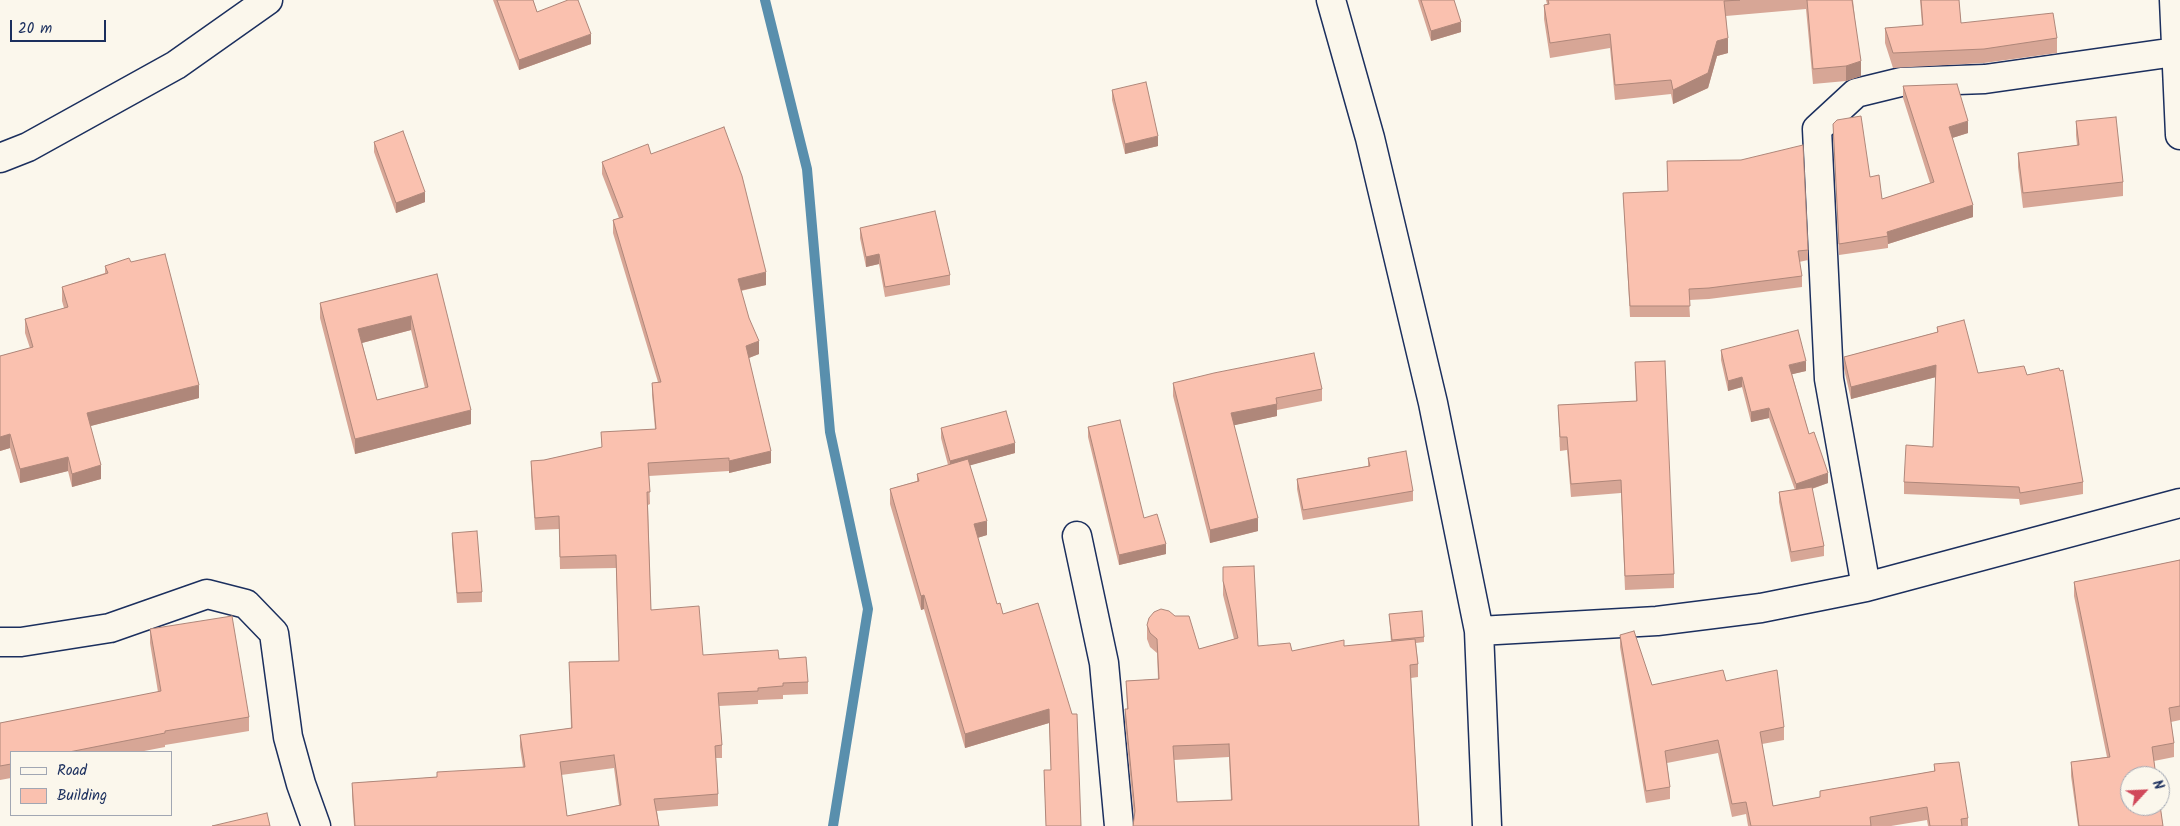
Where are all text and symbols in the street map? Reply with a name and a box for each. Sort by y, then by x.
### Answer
scale bar [12,10,109,42]
text: 20 m [18,17,52,41]
legend [10,751,172,816]
text: Road [57,759,87,783]
north arrow [2120,766,2170,816]
text: N [2146,776,2170,794]
text: Building [57,784,107,808]

